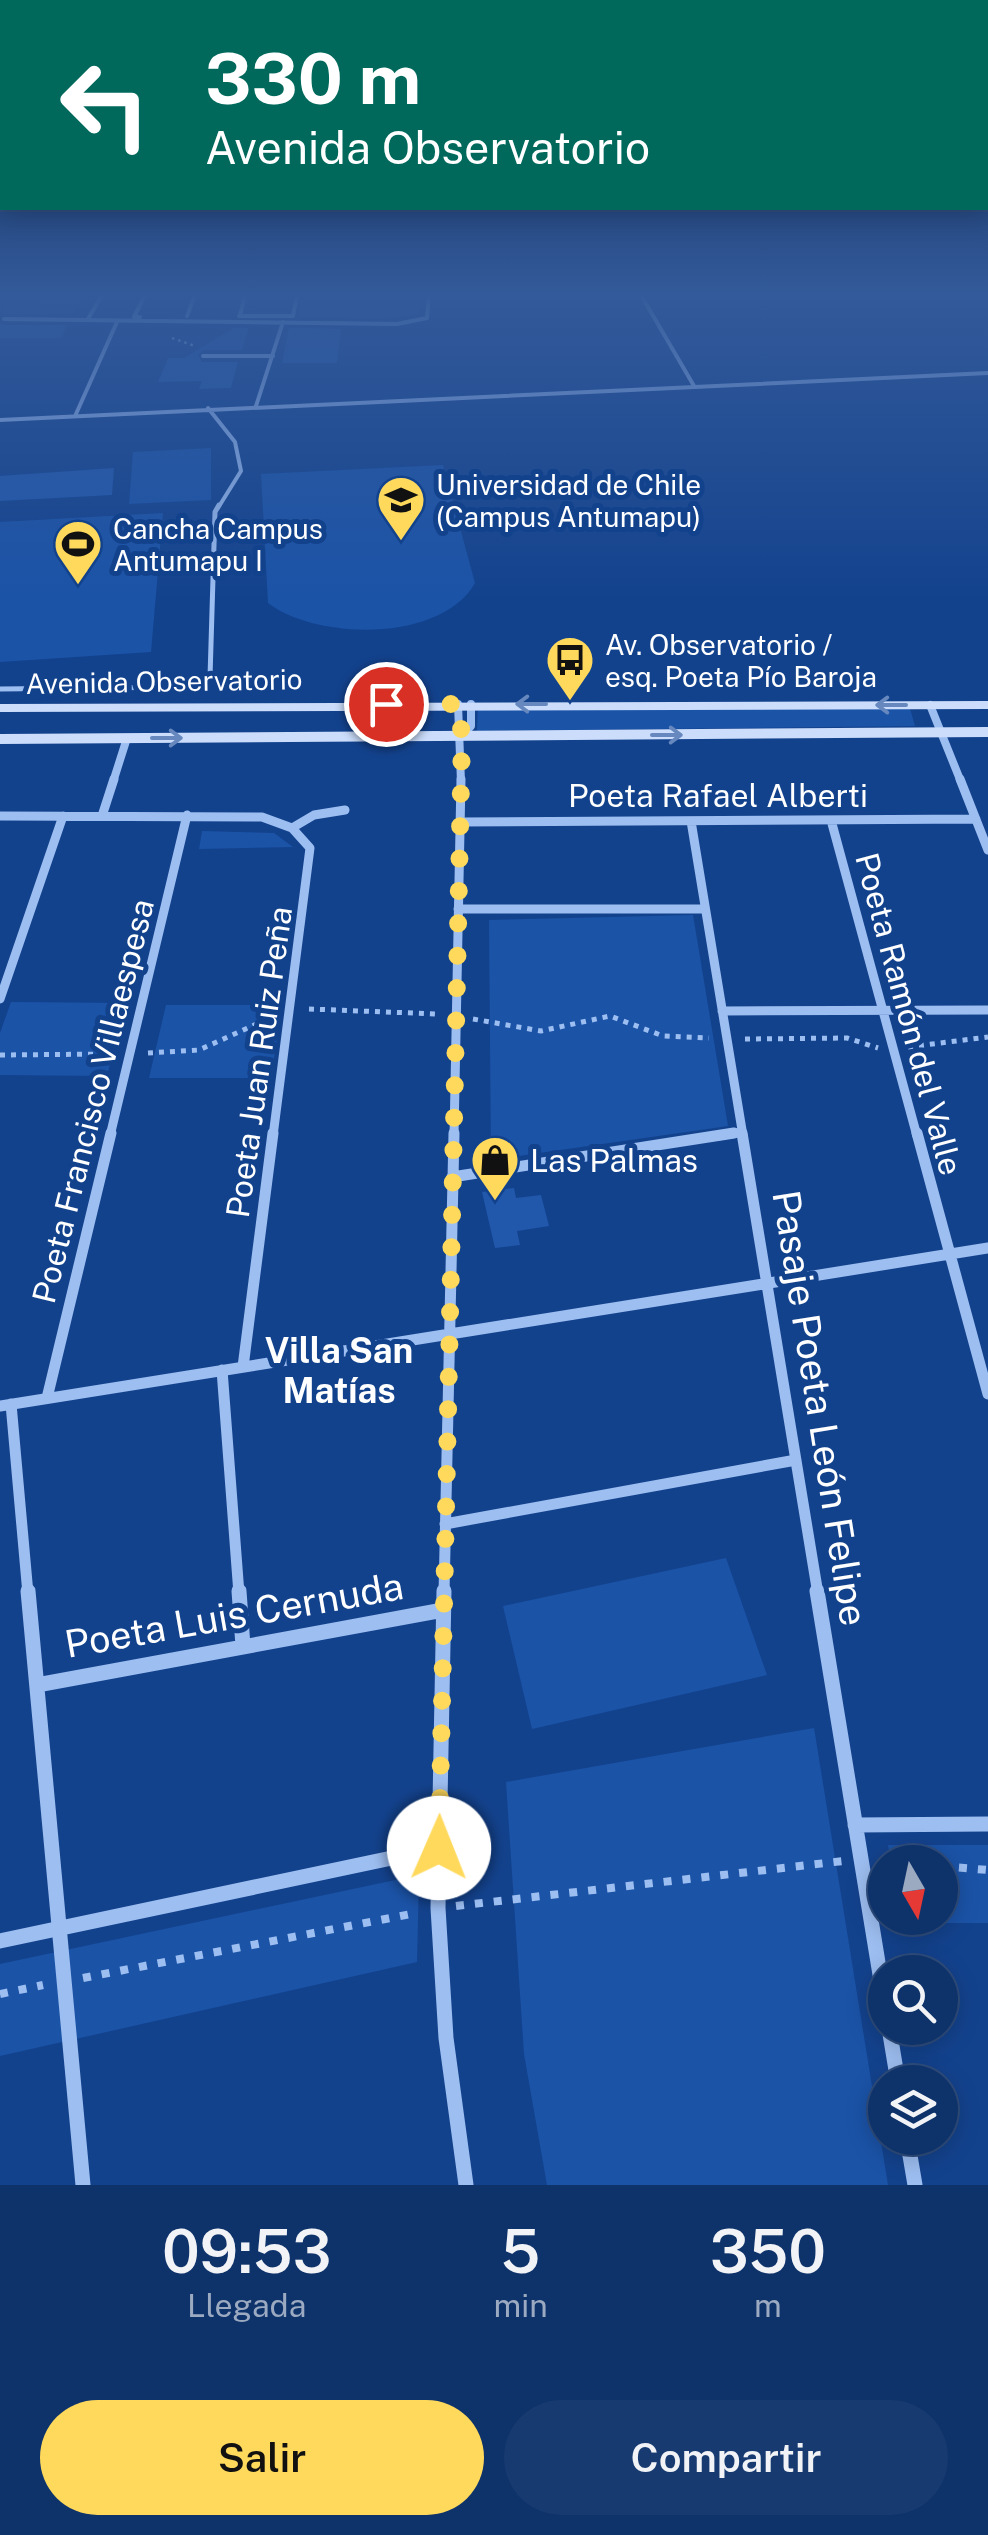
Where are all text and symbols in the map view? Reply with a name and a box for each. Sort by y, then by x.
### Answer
text: 330 m [205,37,421,120]
icon: left [40,40,170,170]
text: Avenida Observatorio [205,121,650,174]
place label: Universidad de Chile (Campus Antumapu) [436,468,701,533]
school or university icon: Universidad de Chile (Campus Antumapu) [375,474,427,542]
place label: Cancha Campus Antumapu I [113,512,323,577]
sports icon: Cancha Campus Antumapu I [52,518,104,586]
place label: Av. Observatorio / esq. Poeta Pío Baroja [605,628,877,693]
bus stop icon: Av. Observatorio / esq. Poeta Pío Baroja [544,634,596,702]
street label: Avenida Observatorio [25,662,303,700]
pin [344,662,429,747]
icon: arrive [359,677,414,732]
one-way arrow [515,694,548,714]
one-way arrow [875,696,908,714]
one-way arrow [650,726,683,744]
one-way arrow [150,728,183,748]
street label: Poeta Rafael Alberti [568,777,868,814]
street label: Poeta Ramón del Valle [848,849,970,1179]
street label: Poeta Francisco Villaespesa [25,895,161,1307]
street label: Poeta Juan Ruiz Peña [219,904,299,1220]
shop icon: Las Palmas [469,1134,521,1202]
place label: Las Palmas [530,1142,698,1179]
street label: Pasaje Poeta León Felipe [763,1187,877,1629]
district label: Villa San Matías [265,1330,413,1411]
street label: Poeta Luis Cernuda [61,1563,407,1667]
position arrow [387,1796,491,1900]
north arrow [868,1845,958,1935]
map controls [868,1845,958,2155]
button: search [868,1955,958,2045]
button: layers [868,2065,958,2155]
text: 09:53 [162,2216,332,2287]
text: 5 [501,2216,540,2287]
text: 350 [710,2216,826,2287]
text: Llegada [187,2287,306,2324]
text: min [494,2287,548,2324]
text: m [754,2287,782,2324]
button: Salir [40,2400,484,2515]
button: Compartir [504,2400,948,2515]

